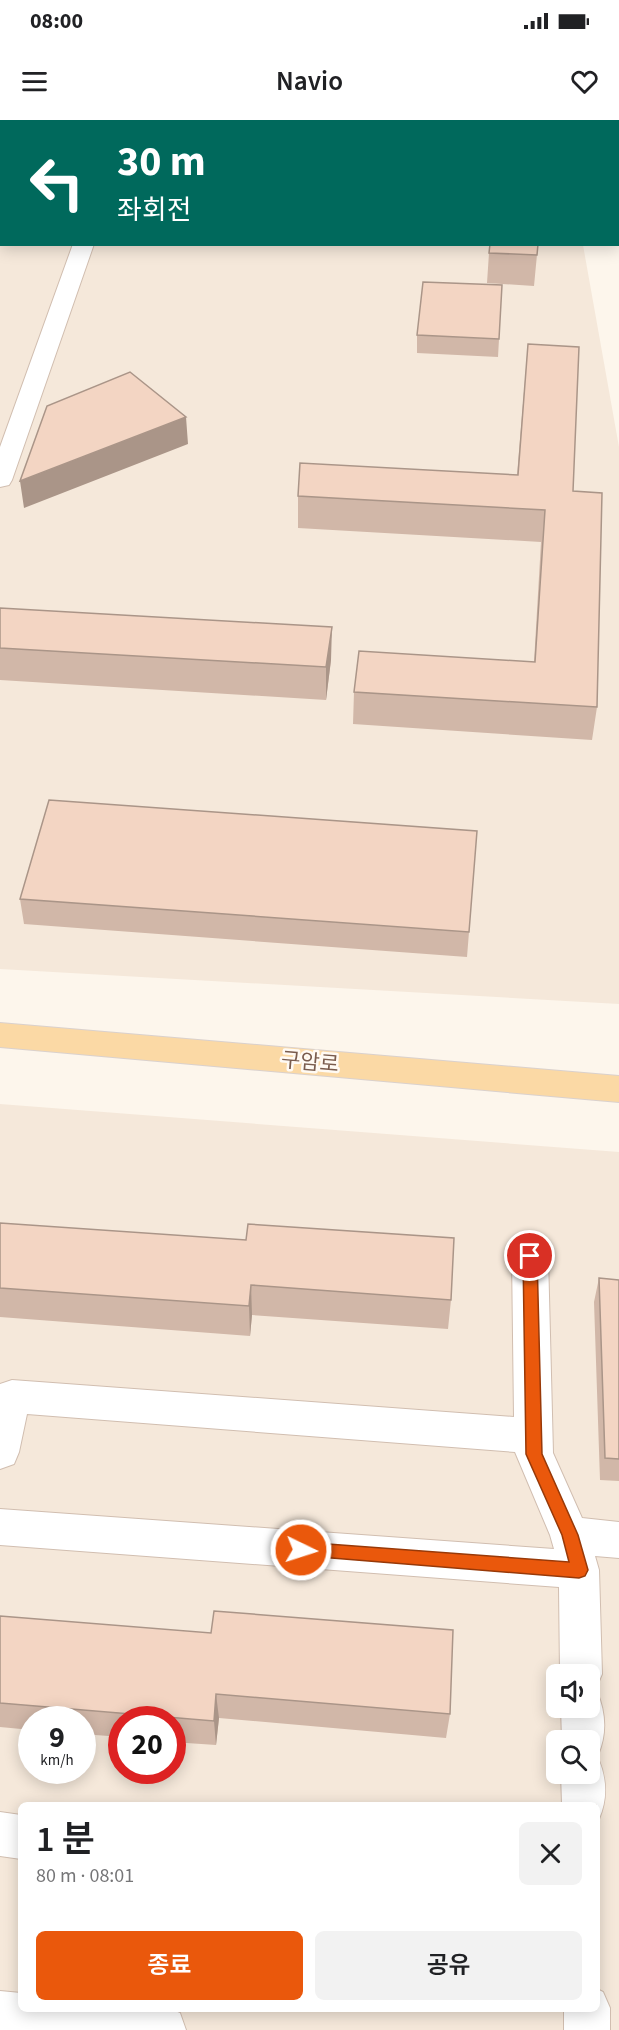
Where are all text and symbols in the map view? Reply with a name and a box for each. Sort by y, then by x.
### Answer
text: 08:00 [30,5,83,37]
text: Navio [276,62,343,101]
icon: menu [18,65,51,98]
icon: heart [568,65,601,98]
text: 30 m [117,132,206,192]
icon: left [18,144,96,222]
text: 좌회전 [117,191,192,230]
street label: 구암로 [280,1045,340,1079]
pin [504,1230,555,1281]
icon: arrive [513,1239,546,1272]
position arrow [269,1518,333,1582]
map controls [546,1664,600,1784]
button: sound [546,1664,600,1718]
speed limit sign: 20 [108,1706,186,1784]
text: 9 [49,1716,65,1759]
button: search [546,1730,600,1784]
text: km/h [40,1750,74,1771]
text: 1 분 [36,1814,95,1865]
button: close [519,1822,582,1885]
text: 80 m · 08:01 [36,1862,134,1890]
button: 종료 [36,1931,303,2000]
button: 공유 [315,1931,582,2000]

